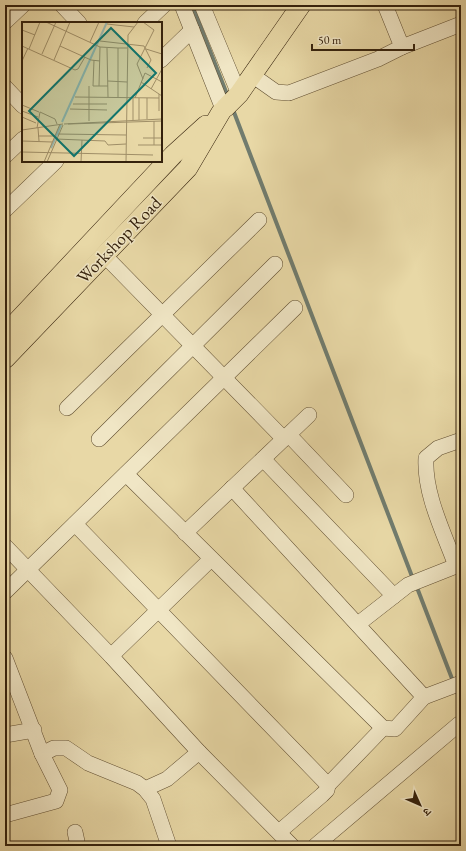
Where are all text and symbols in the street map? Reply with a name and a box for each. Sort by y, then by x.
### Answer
inset map [22,22,162,162]
scale bar [312,26,414,52]
text: 50 m [318,32,342,48]
street label: Workshop Road [71,191,167,288]
north arrow [400,785,440,825]
text: उ [419,804,435,820]

